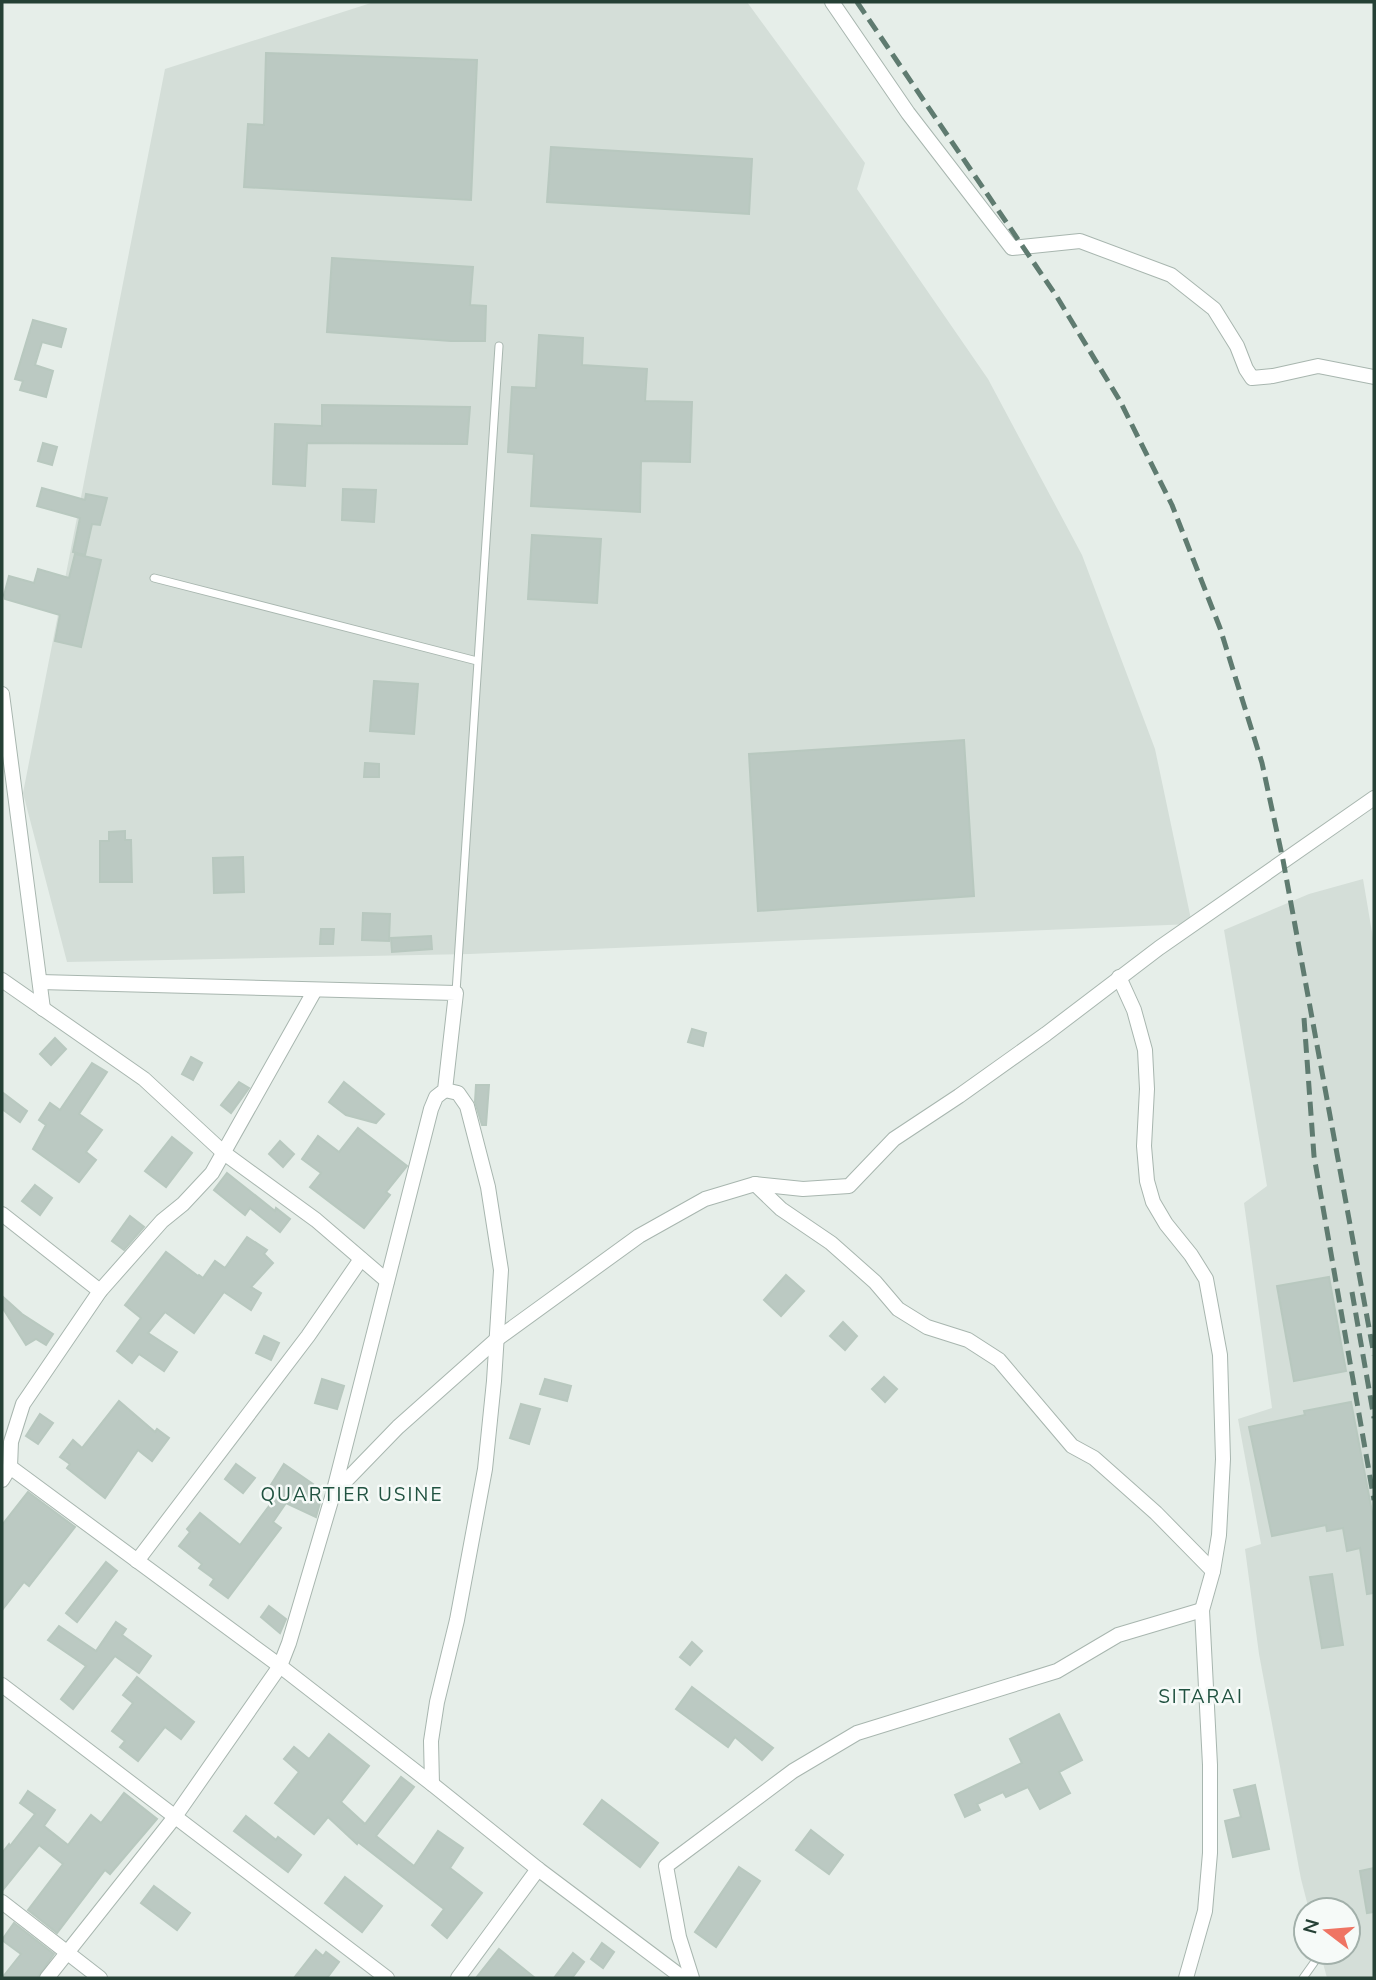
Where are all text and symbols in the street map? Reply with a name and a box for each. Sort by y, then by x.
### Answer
district label: QUARTIER USINE [261,1482,443,1508]
district label: SITARAI [1158,1684,1244,1710]
north arrow [1292,1896,1362,1966]
text: N [1297,1916,1326,1937]

